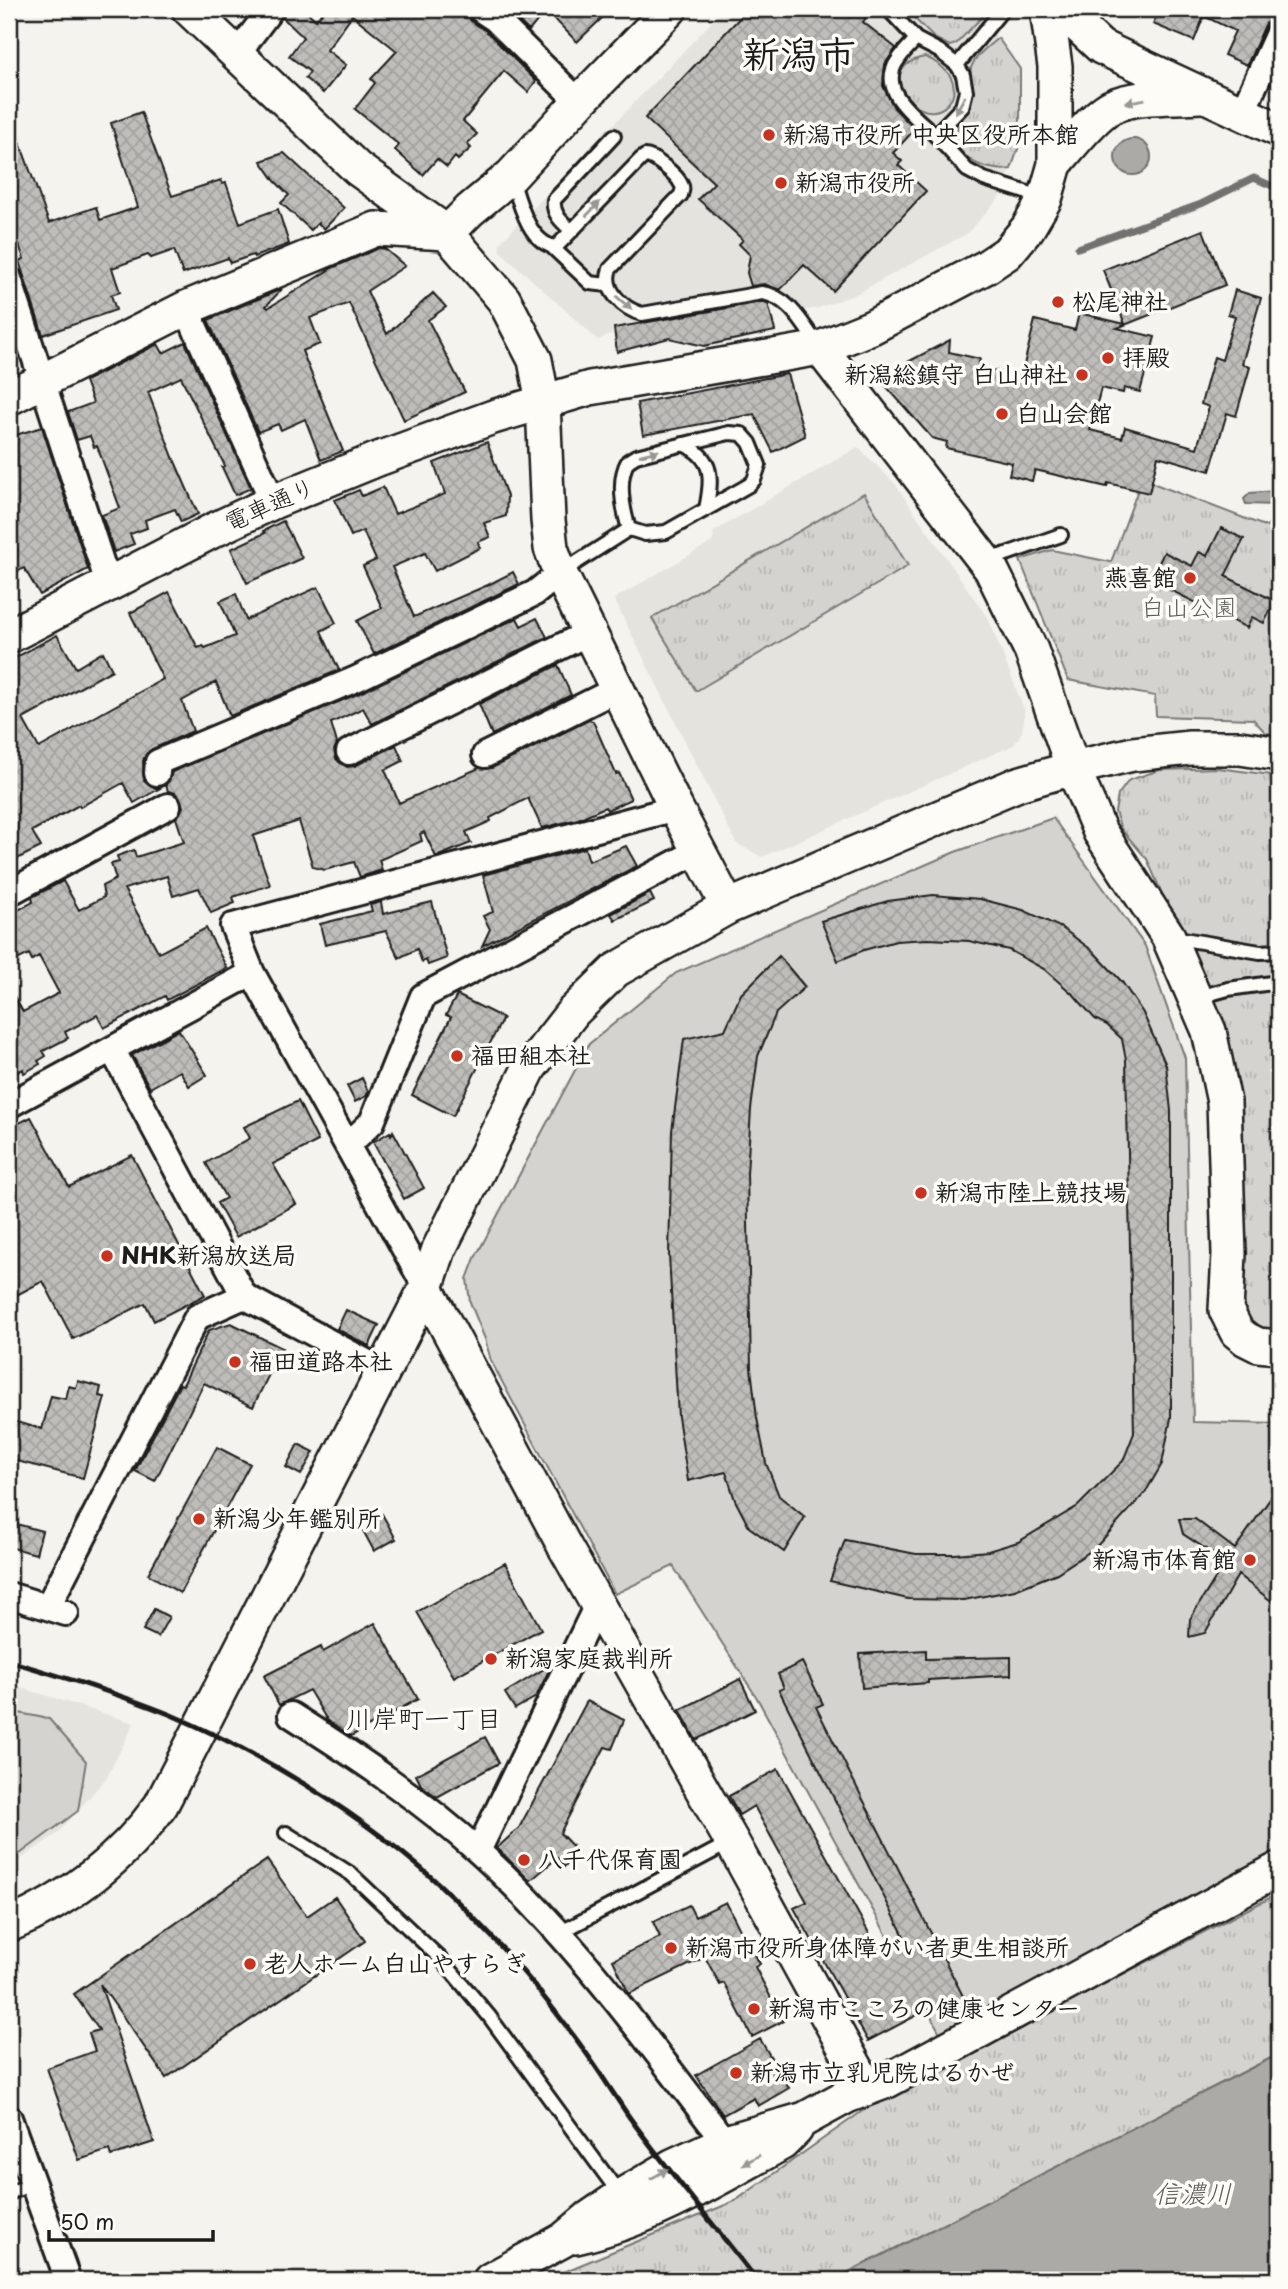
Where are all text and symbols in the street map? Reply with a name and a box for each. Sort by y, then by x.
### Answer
district label: 新潟市 [742,24,856,81]
one-way arrow [954,95,967,115]
one-way arrow [1124,96,1146,107]
place label: 新潟市役所 中央区役所本館 [783,115,1079,151]
marker: 新潟市役所 中央区役所本館 [761,127,777,143]
place label: 新潟市役所 [795,163,915,199]
marker: 新潟市役所 [773,175,789,191]
one-way arrow [585,201,601,218]
place label: 松尾神社 [1072,282,1168,318]
marker: 松尾神社 [1050,294,1066,310]
one-way arrow [615,295,632,310]
place label: 拝殿 [1122,338,1170,374]
marker: 拝殿 [1100,350,1116,366]
place label: 新潟総鎮守 白山神社 [844,355,1068,391]
marker: 新潟総鎮守 白山神社 [1074,367,1090,383]
place label: 白山会館 [1016,394,1112,430]
marker: 白山会館 [994,406,1010,422]
one-way arrow [638,447,660,458]
street label: 電車通り [218,467,320,539]
place label: 燕喜館 [1104,558,1176,594]
marker: 燕喜館 [1182,570,1198,586]
park label: 白山公園 [1141,588,1237,624]
place label: 福田組本社 [471,1036,591,1072]
marker: 福田組本社 [449,1048,465,1064]
place label: 新潟市陸上競技場 [935,1173,1127,1209]
marker: 新潟市陸上競技場 [913,1185,929,1201]
place label: NHK新潟放送局 [121,1236,296,1272]
marker: NHK新潟放送局 [99,1248,115,1264]
place label: 福田道路本社 [249,1342,393,1378]
marker: 福田道路本社 [227,1354,243,1370]
place label: 新潟少年鑑別所 [213,1499,381,1535]
marker: 新潟少年鑑別所 [191,1511,207,1527]
place label: 新潟市体育館 [1092,1540,1236,1576]
marker: 新潟市体育館 [1242,1552,1258,1568]
place label: 新潟家庭裁判所 [505,1639,673,1675]
marker: 新潟家庭裁判所 [483,1651,499,1667]
district label: 川岸町一丁目 [346,1698,502,1737]
place label: 八千代保育園 [538,1840,682,1876]
marker: 八千代保育園 [516,1852,532,1868]
place label: 新潟市役所身体障がい者更生相談所 [685,1928,1069,1964]
marker: 新潟市役所身体障がい者更生相談所 [663,1940,679,1956]
place label: 老人ホーム白山やすらぎ [264,1944,527,1980]
marker: 老人ホーム白山やすらぎ [242,1956,258,1972]
place label: 新潟市こころの健康センター [768,1989,1080,2025]
marker: 新潟市こころの健康センター [746,2001,762,2017]
place label: 新潟市立乳児院はるかぜ [750,2053,1014,2089]
marker: 新潟市立乳児院はるかぜ [728,2065,744,2081]
one-way arrow [741,2154,761,2166]
one-way arrow [650,2167,669,2180]
water label: 信濃川 [1154,2173,1232,2212]
scale bar [49,2198,214,2242]
text: 50 m [60,2205,114,2237]

